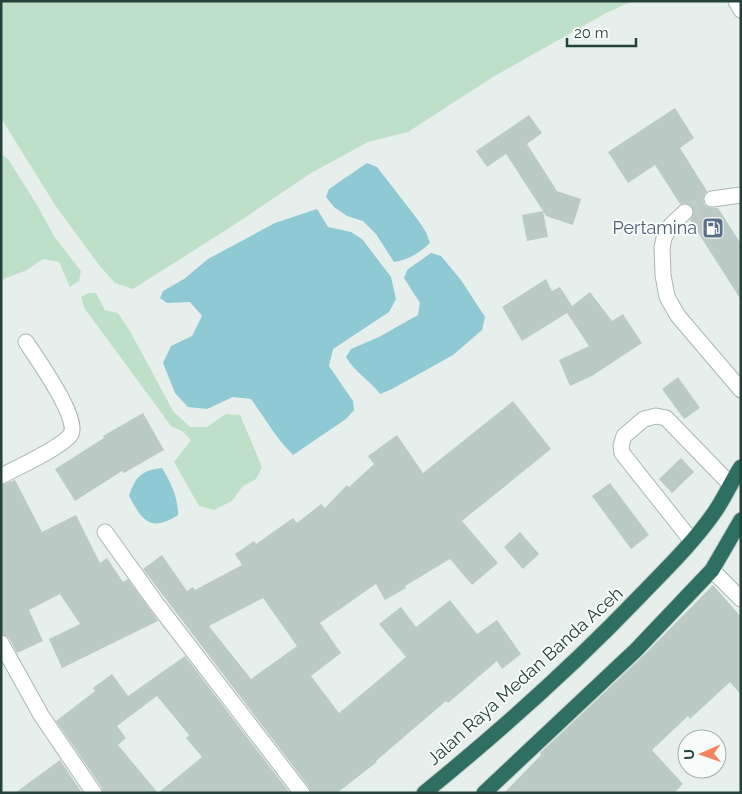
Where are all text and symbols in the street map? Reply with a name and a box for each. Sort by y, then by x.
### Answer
scale bar [567,15,636,47]
text: 20 m [574,24,609,42]
fuel station icon: Pertamina [701,216,725,240]
place label: Pertamina [612,217,697,238]
street label: Jalan Raya Medan Banda Aceh [423,582,627,769]
north arrow [677,729,727,779]
text: U [681,749,697,760]

